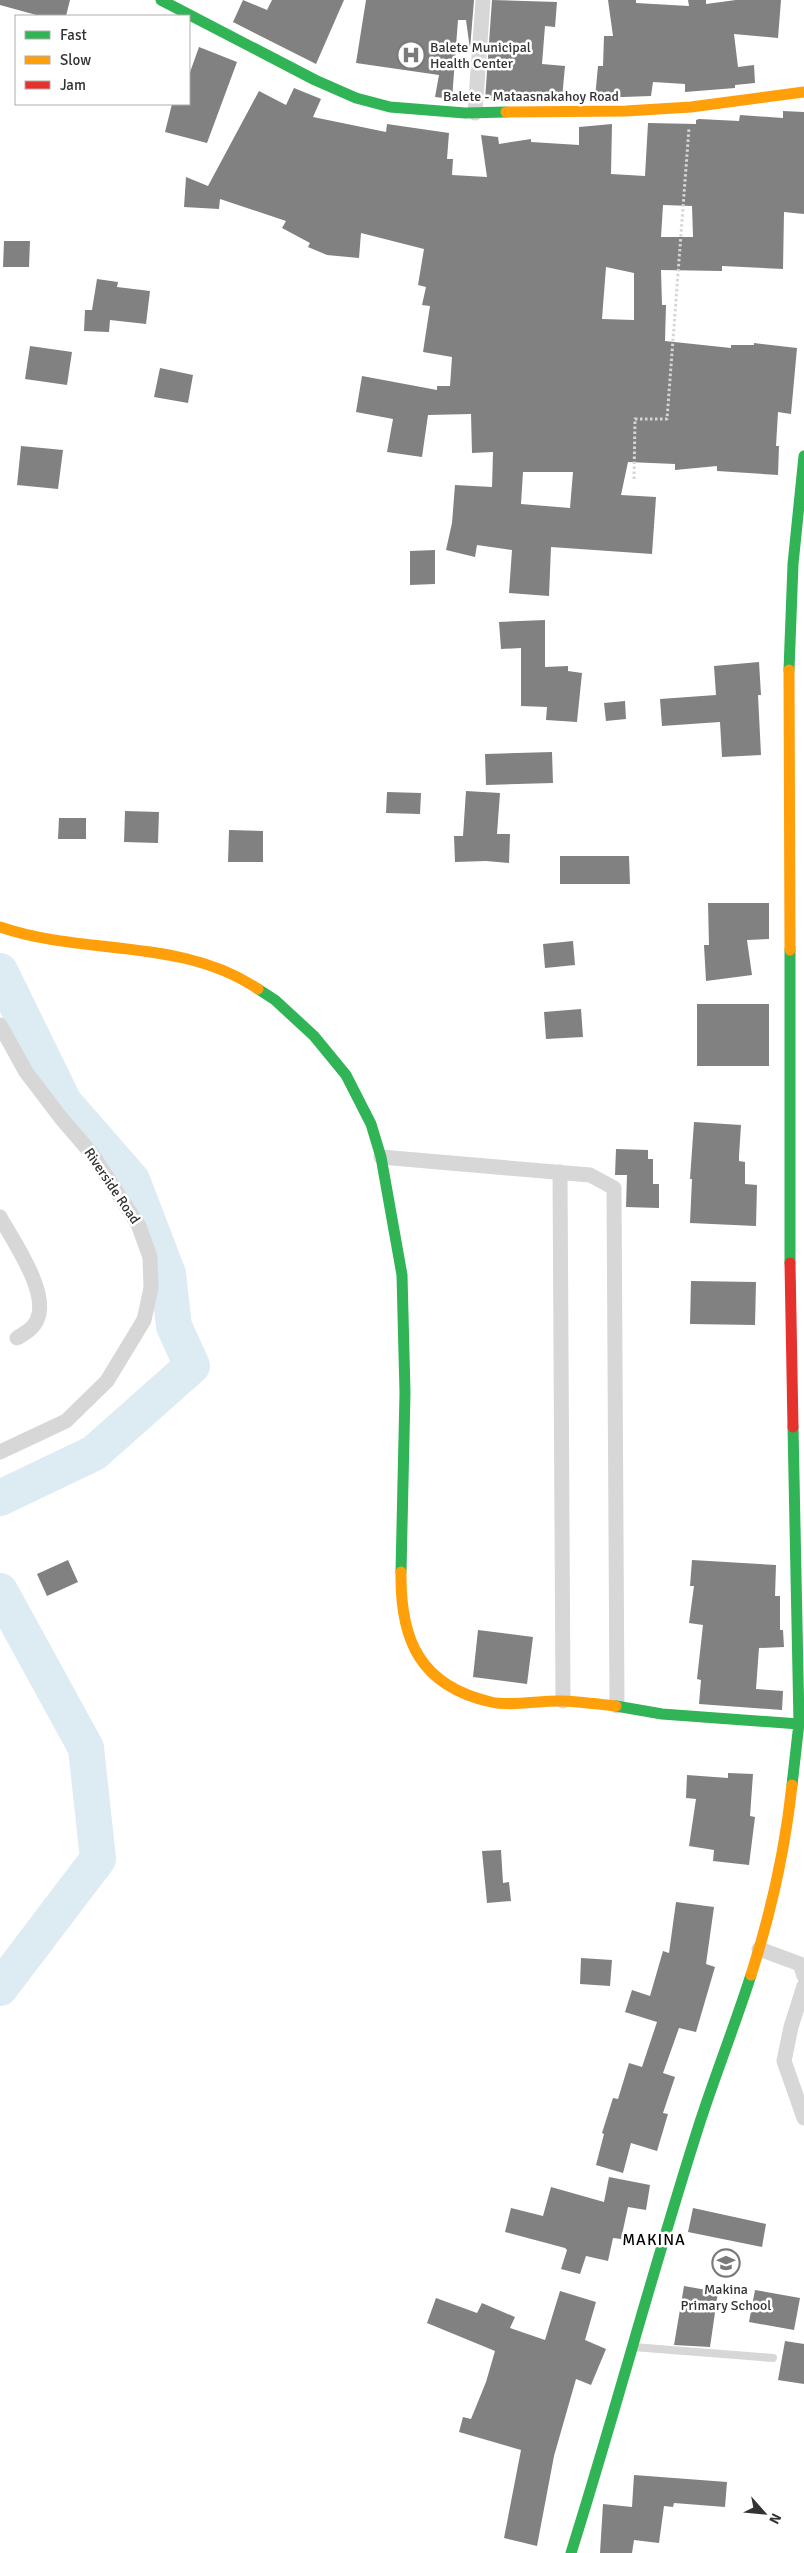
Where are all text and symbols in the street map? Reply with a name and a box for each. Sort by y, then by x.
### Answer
legend [15,15,190,105]
text: Fast [60,26,87,44]
place label: Balete Municipal Health Center [430,39,531,72]
hospital icon: Balete Municipal Health Center [396,40,426,70]
text: Slow [60,51,91,69]
text: Jam [60,76,86,94]
street label: Balete - Mataasnakahoy Road [443,88,619,105]
street label: Riverside Road [80,1145,144,1227]
district label: MAKINA [622,2230,686,2250]
school or university icon: Makina Primary School [711,2248,741,2278]
place label: Makina Primary School [681,2281,771,2314]
north arrow [739,2488,789,2538]
text: N [765,2510,785,2527]

